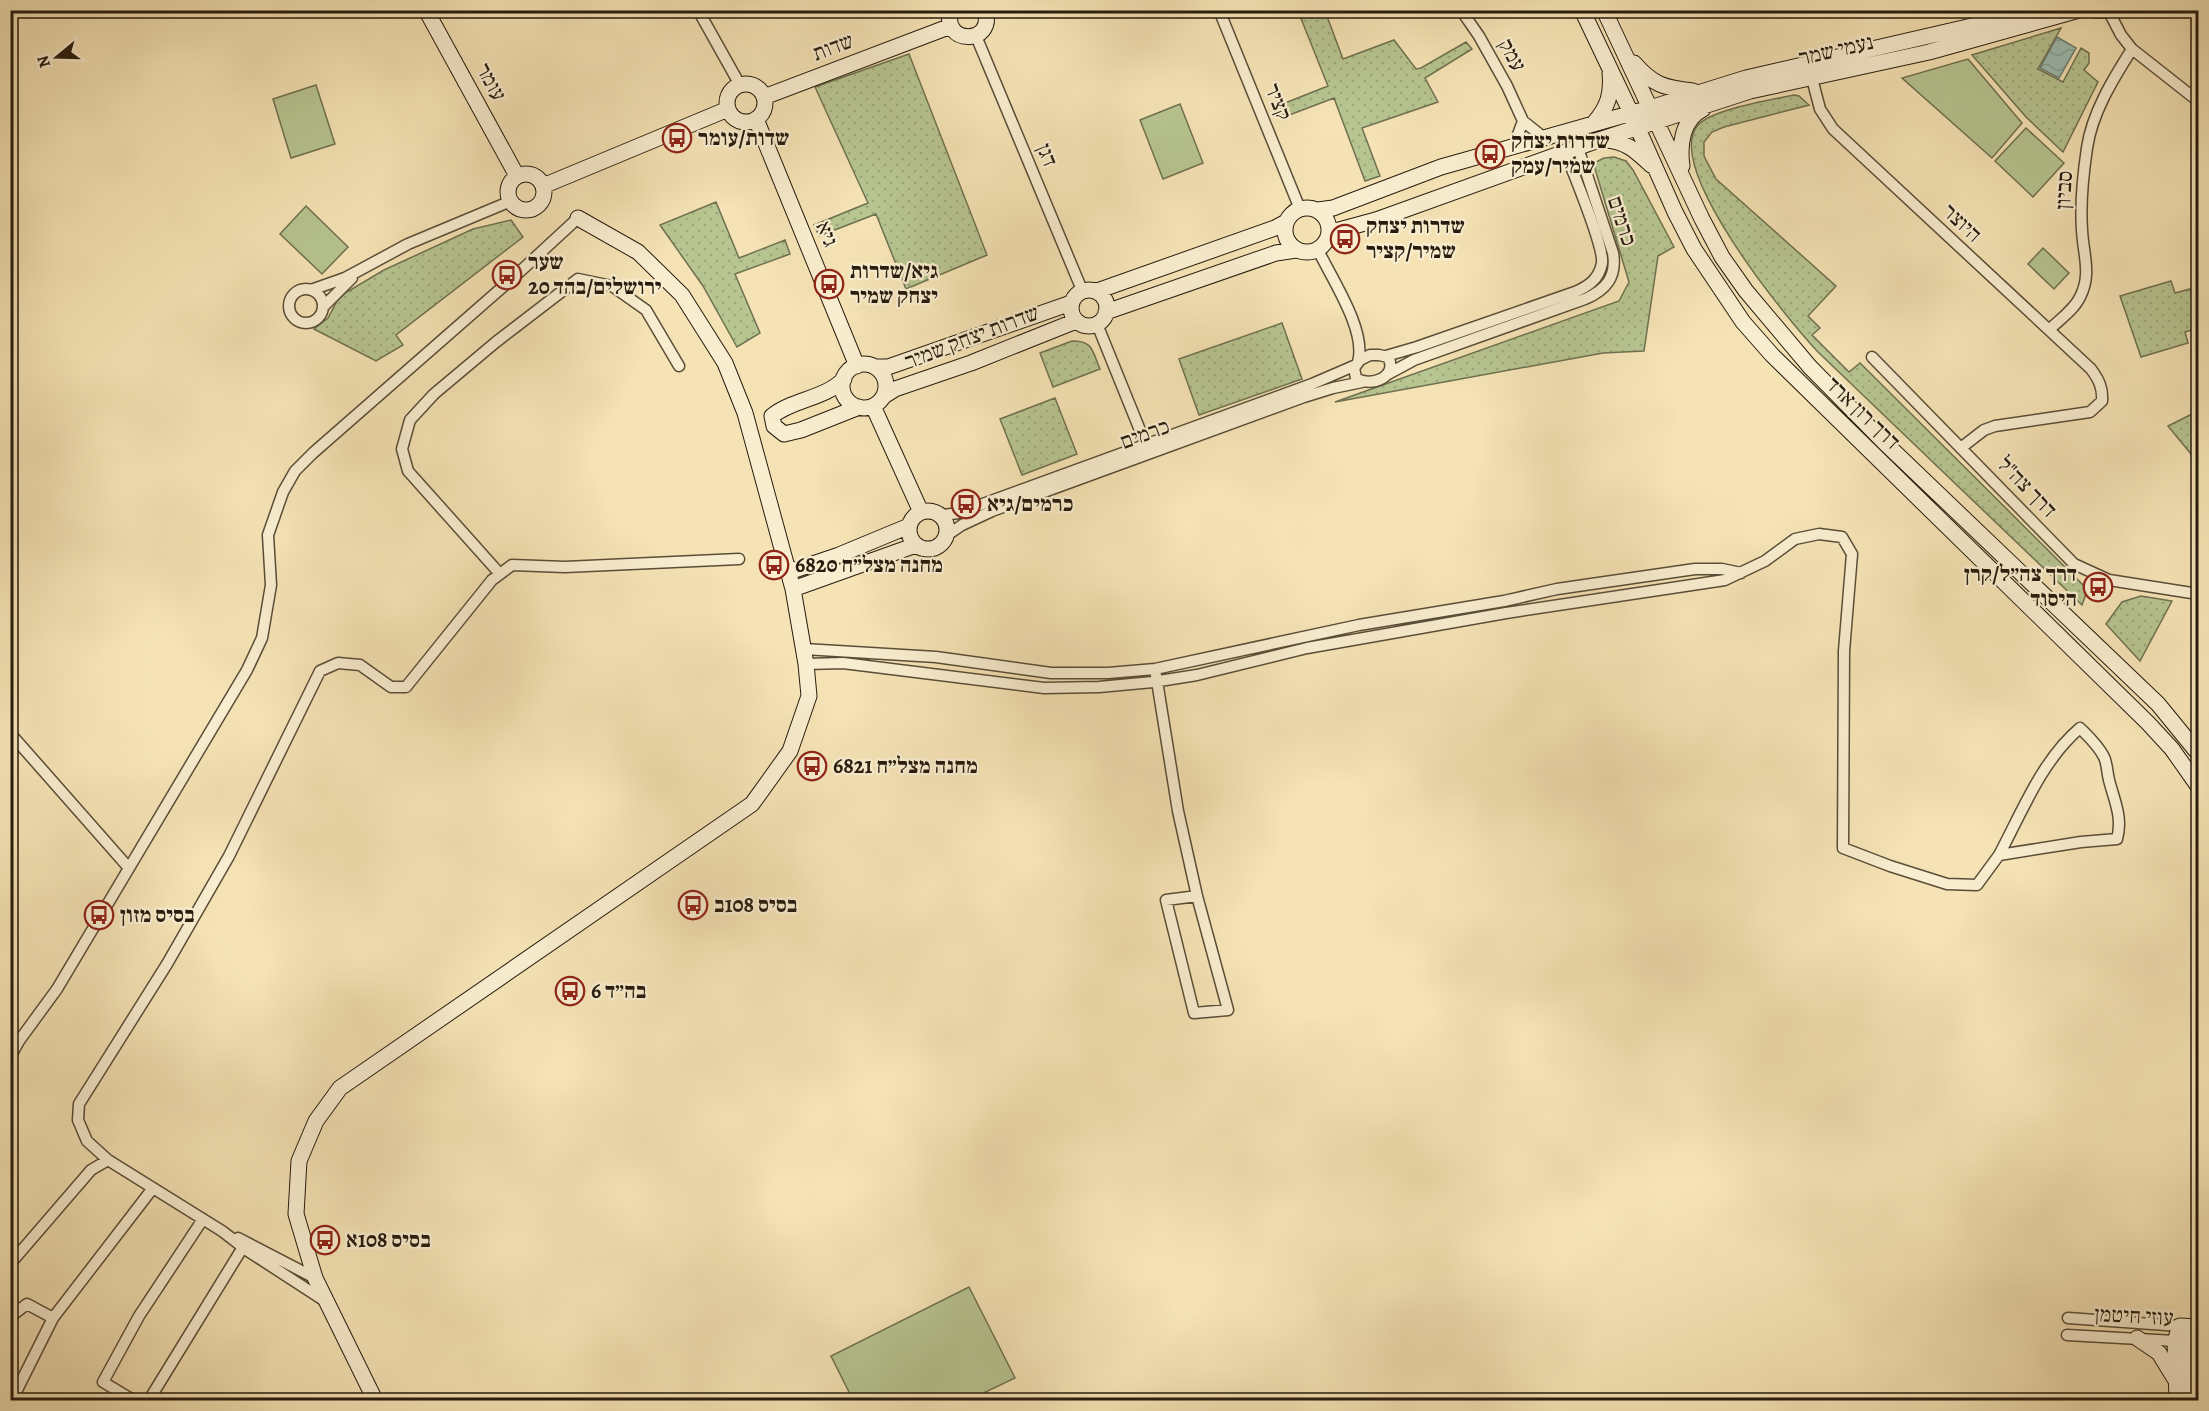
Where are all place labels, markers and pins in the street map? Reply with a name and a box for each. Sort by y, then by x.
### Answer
bus stop icon: שדות/עומר [661,122,693,154]
place label: שדות/עומר [698,123,789,153]
place label: שדרות יצחק שמיר/עמק [1511,126,1610,181]
bus stop icon: שדרות יצחק שמיר/עמק [1474,138,1506,170]
place label: שדרות יצחק שמיר/קציר [1366,211,1465,266]
bus stop icon: שדרות יצחק שמיר/קציר [1329,223,1361,255]
place label: שער ירושלים/בהד 20 [528,247,662,302]
place label: גיא/שדרות יצחק שמיר [850,256,938,311]
bus stop icon: שער ירושלים/בהד 20 [491,259,523,291]
bus stop icon: גיא/שדרות יצחק שמיר [813,268,845,300]
bus stop icon: כרמים/גיא [950,488,982,520]
place label: כרמים/גיא [987,489,1073,519]
bus stop icon: מחנה מצל״ח 6820 [758,549,790,581]
place label: מחנה מצל״ח 6820 [795,550,943,580]
place label: דרך צה״ל/קרן היסוד [1964,559,2077,614]
bus stop icon: דרך צה״ל/קרן היסוד [2082,571,2114,603]
bus stop icon: מחנה מצל״ח 6821 [796,750,828,782]
place label: מחנה מצל״ח 6821 [833,751,978,781]
bus stop icon: בסיס 108ב [677,889,709,921]
place label: בסיס 108ב [714,890,798,920]
bus stop icon: בסיס מזון [83,899,115,931]
place label: בסיס מזון [120,900,195,930]
bus stop icon: בה״ד 6 [554,975,586,1007]
place label: בה״ד 6 [591,976,647,1006]
bus stop icon: בסיס 108א [309,1224,341,1256]
place label: בסיס 108א [346,1225,431,1255]

